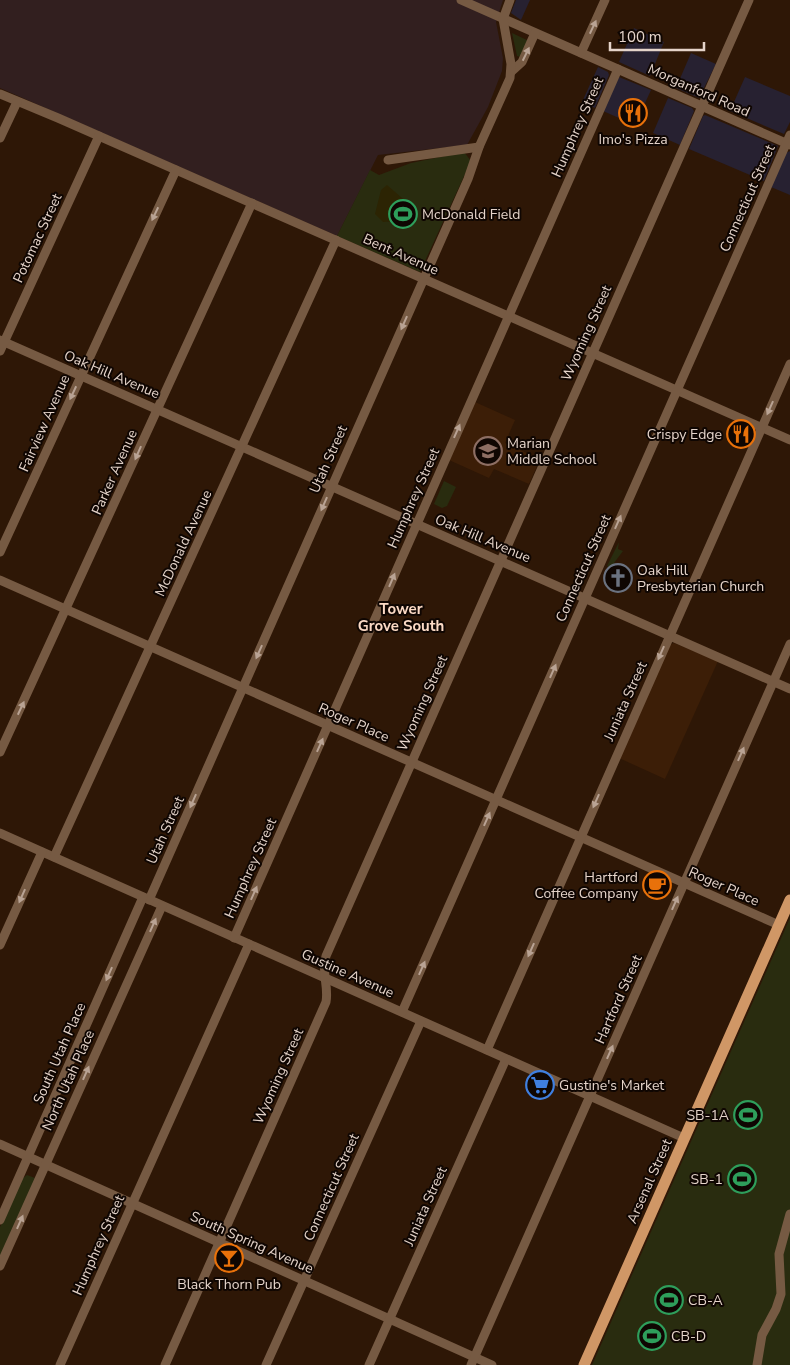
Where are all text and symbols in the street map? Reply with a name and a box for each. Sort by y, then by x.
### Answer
one-way arrow [589,19,598,34]
scale bar [610,20,704,52]
text: 100 m [618,27,662,47]
one-way arrow [522,47,530,61]
street label: Morganford Road [645,59,753,121]
street label: Humphrey Street [547,74,608,180]
restaurant icon: Imo's Pizza [618,98,648,128]
place label: Imo's Pizza [598,130,668,149]
street label: Connecticut Street [715,141,780,255]
street label: Potomac Street [8,190,67,286]
sports icon: McDonald Field [388,199,418,229]
place label: McDonald Field [422,205,520,224]
one-way arrow [151,207,159,221]
street label: Bent Avenue [360,229,442,280]
street label: Wyoming Street [557,282,616,384]
one-way arrow [399,316,407,330]
street label: Oak Hill Avenue [61,346,163,403]
street label: Fairview Avenue [15,372,74,475]
one-way arrow [68,386,76,400]
one-way arrow [766,401,774,415]
restaurant icon: Crispy Edge [726,419,756,449]
street label: Utah Street [305,422,352,496]
one-way arrow [454,424,462,438]
place label: Crispy Edge [647,425,722,444]
street label: Parker Avenue [87,427,142,518]
place label: Marian Middle School [507,434,597,469]
school or university icon: Marian Middle School [473,436,503,466]
street label: Humphrey Street [383,445,444,551]
one-way arrow [133,446,141,460]
street label: McDonald Avenue [150,487,216,600]
one-way arrow [320,497,328,511]
street label: Oak Hill Avenue [432,510,534,567]
street label: Connecticut Street [551,511,616,625]
one-way arrow [615,515,623,529]
place label: Oak Hill Presbyterian Church [637,561,764,596]
church icon: Oak Hill Presbyterian Church [603,563,633,593]
one-way arrow [388,573,396,587]
district label: Tower Grove South [358,599,444,636]
one-way arrow [254,645,262,659]
one-way arrow [657,646,665,660]
street label: Wyoming Street [393,652,452,754]
street label: Juniata Street [599,658,651,745]
one-way arrow [549,663,557,678]
street label: Roger Place [315,698,392,746]
one-way arrow [17,701,25,715]
one-way arrow [316,738,324,752]
one-way arrow [737,747,745,761]
street label: Utah Street [142,793,189,867]
one-way arrow [189,794,197,808]
one-way arrow [592,794,600,809]
one-way arrow [484,812,492,826]
street label: Humphrey Street [220,815,281,921]
street label: Roger Place [685,862,762,910]
place label: Hartford Coffee Company [535,868,639,903]
cafe icon: Hartford Coffee Company [642,870,672,900]
one-way arrow [250,886,258,900]
one-way arrow [18,889,26,903]
one-way arrow [672,896,680,910]
one-way arrow [150,918,158,932]
one-way arrow [526,943,534,957]
street label: Gustine Avenue [298,945,397,1002]
street label: Hartford Street [590,952,647,1047]
one-way arrow [418,961,426,975]
one-way arrow [105,967,113,981]
street label: South Utah Place [29,1000,90,1107]
street label: Wyoming Street [249,1025,308,1127]
street label: North Utah Place [38,1027,99,1134]
one-way arrow [606,1045,614,1059]
one-way arrow [83,1066,91,1080]
supermarket icon: Gustine's Market [525,1070,555,1100]
place label: Gustine's Market [559,1076,664,1095]
sports icon: SB-1A [733,1100,763,1130]
place label: SB-1A [686,1106,729,1125]
street label: Connecticut Street [299,1130,364,1244]
street label: Arsenal Street [622,1136,677,1226]
street label: Juniata Street [399,1163,451,1250]
sports icon: SB-1 [727,1164,757,1194]
place label: SB-1 [691,1170,723,1189]
street label: Humphrey Street [68,1192,129,1298]
street label: South Spring Avenue [187,1207,316,1278]
one-way arrow [16,1215,24,1229]
bar icon: Black Thorn Pub [214,1243,244,1273]
place label: Black Thorn Pub [177,1275,281,1294]
sports icon: CB-A [654,1285,684,1315]
place label: CB-A [688,1291,723,1310]
sports icon: CB-D [637,1321,667,1351]
place label: CB-D [671,1327,706,1346]

